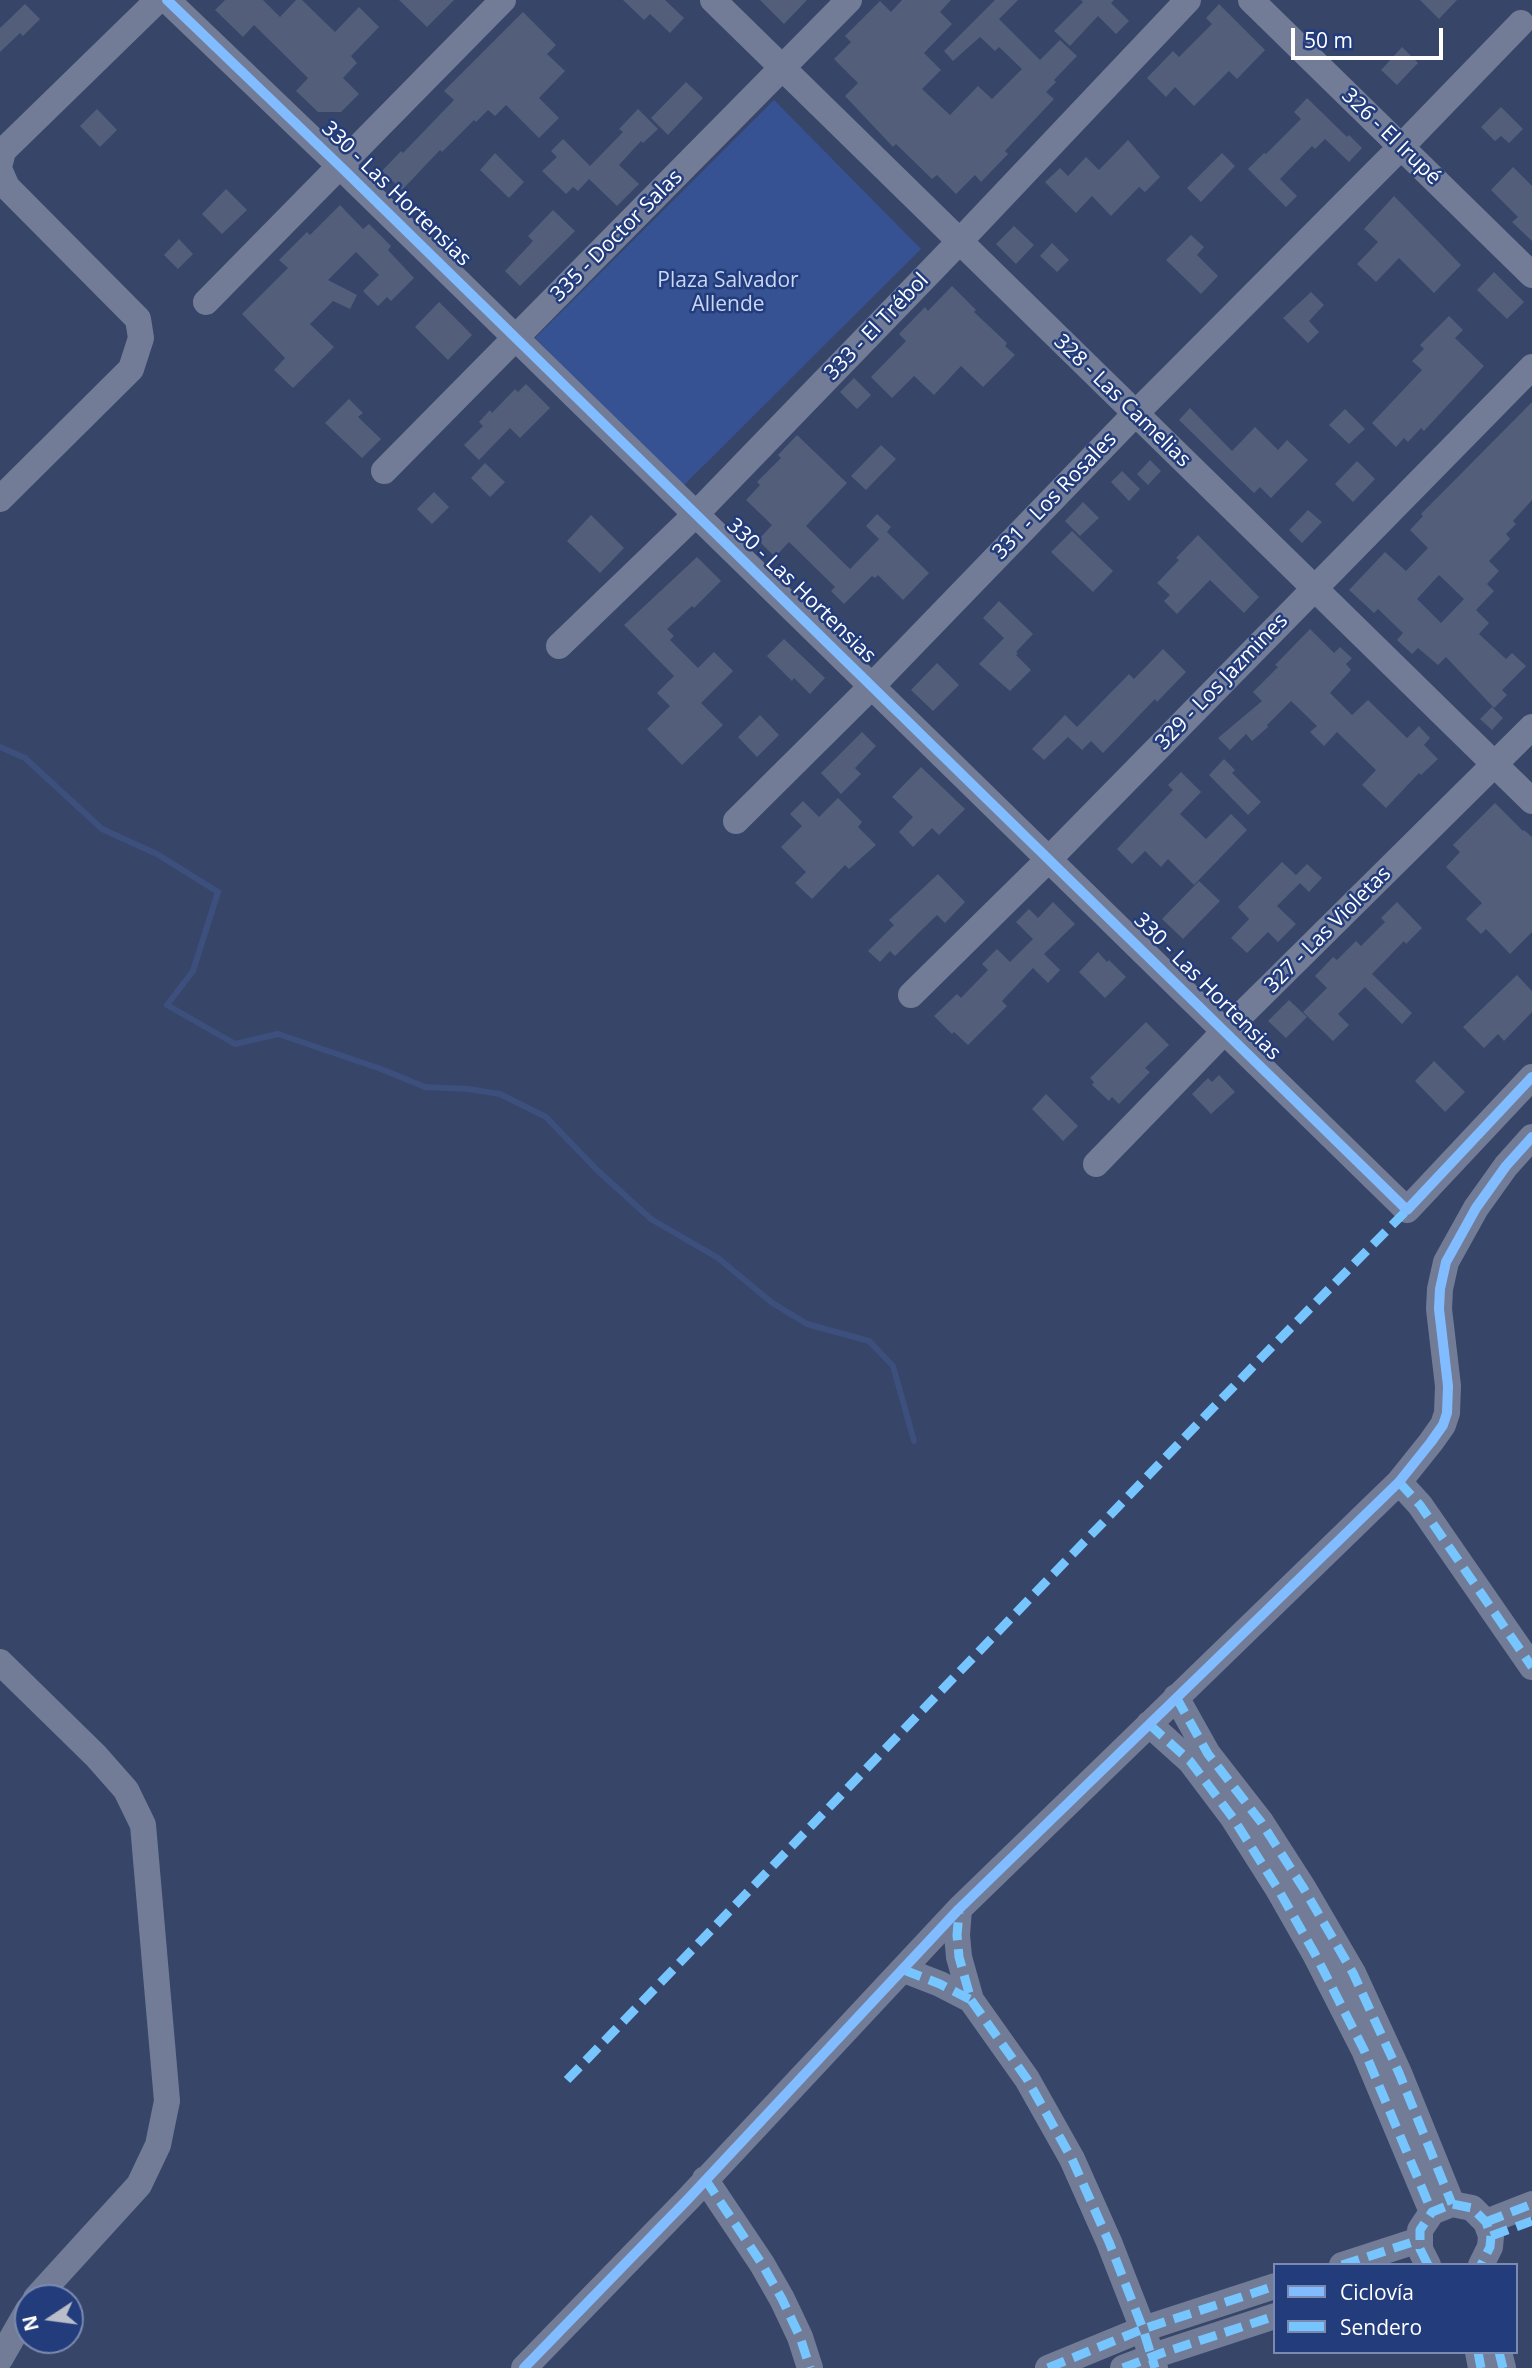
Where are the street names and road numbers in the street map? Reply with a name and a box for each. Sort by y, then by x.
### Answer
street label: 326 - El Irupé [1336,83,1446,191]
street label: 330 - Las Hortensias [316,116,476,272]
street label: 335 - Doctor Salas [546,165,688,307]
street label: 333 - El Trébol [820,268,934,386]
street label: 328 - Las Camelias [1048,329,1196,473]
street label: 331 - Los Rosales [988,427,1122,565]
street label: 330 - Las Hortensias [721,513,881,669]
street label: 329 - Los Jazmines [1151,609,1293,755]
street label: 327 - Las Violetas [1260,862,1396,998]
street label: 330 - Las Hortensias [1128,908,1286,1066]

